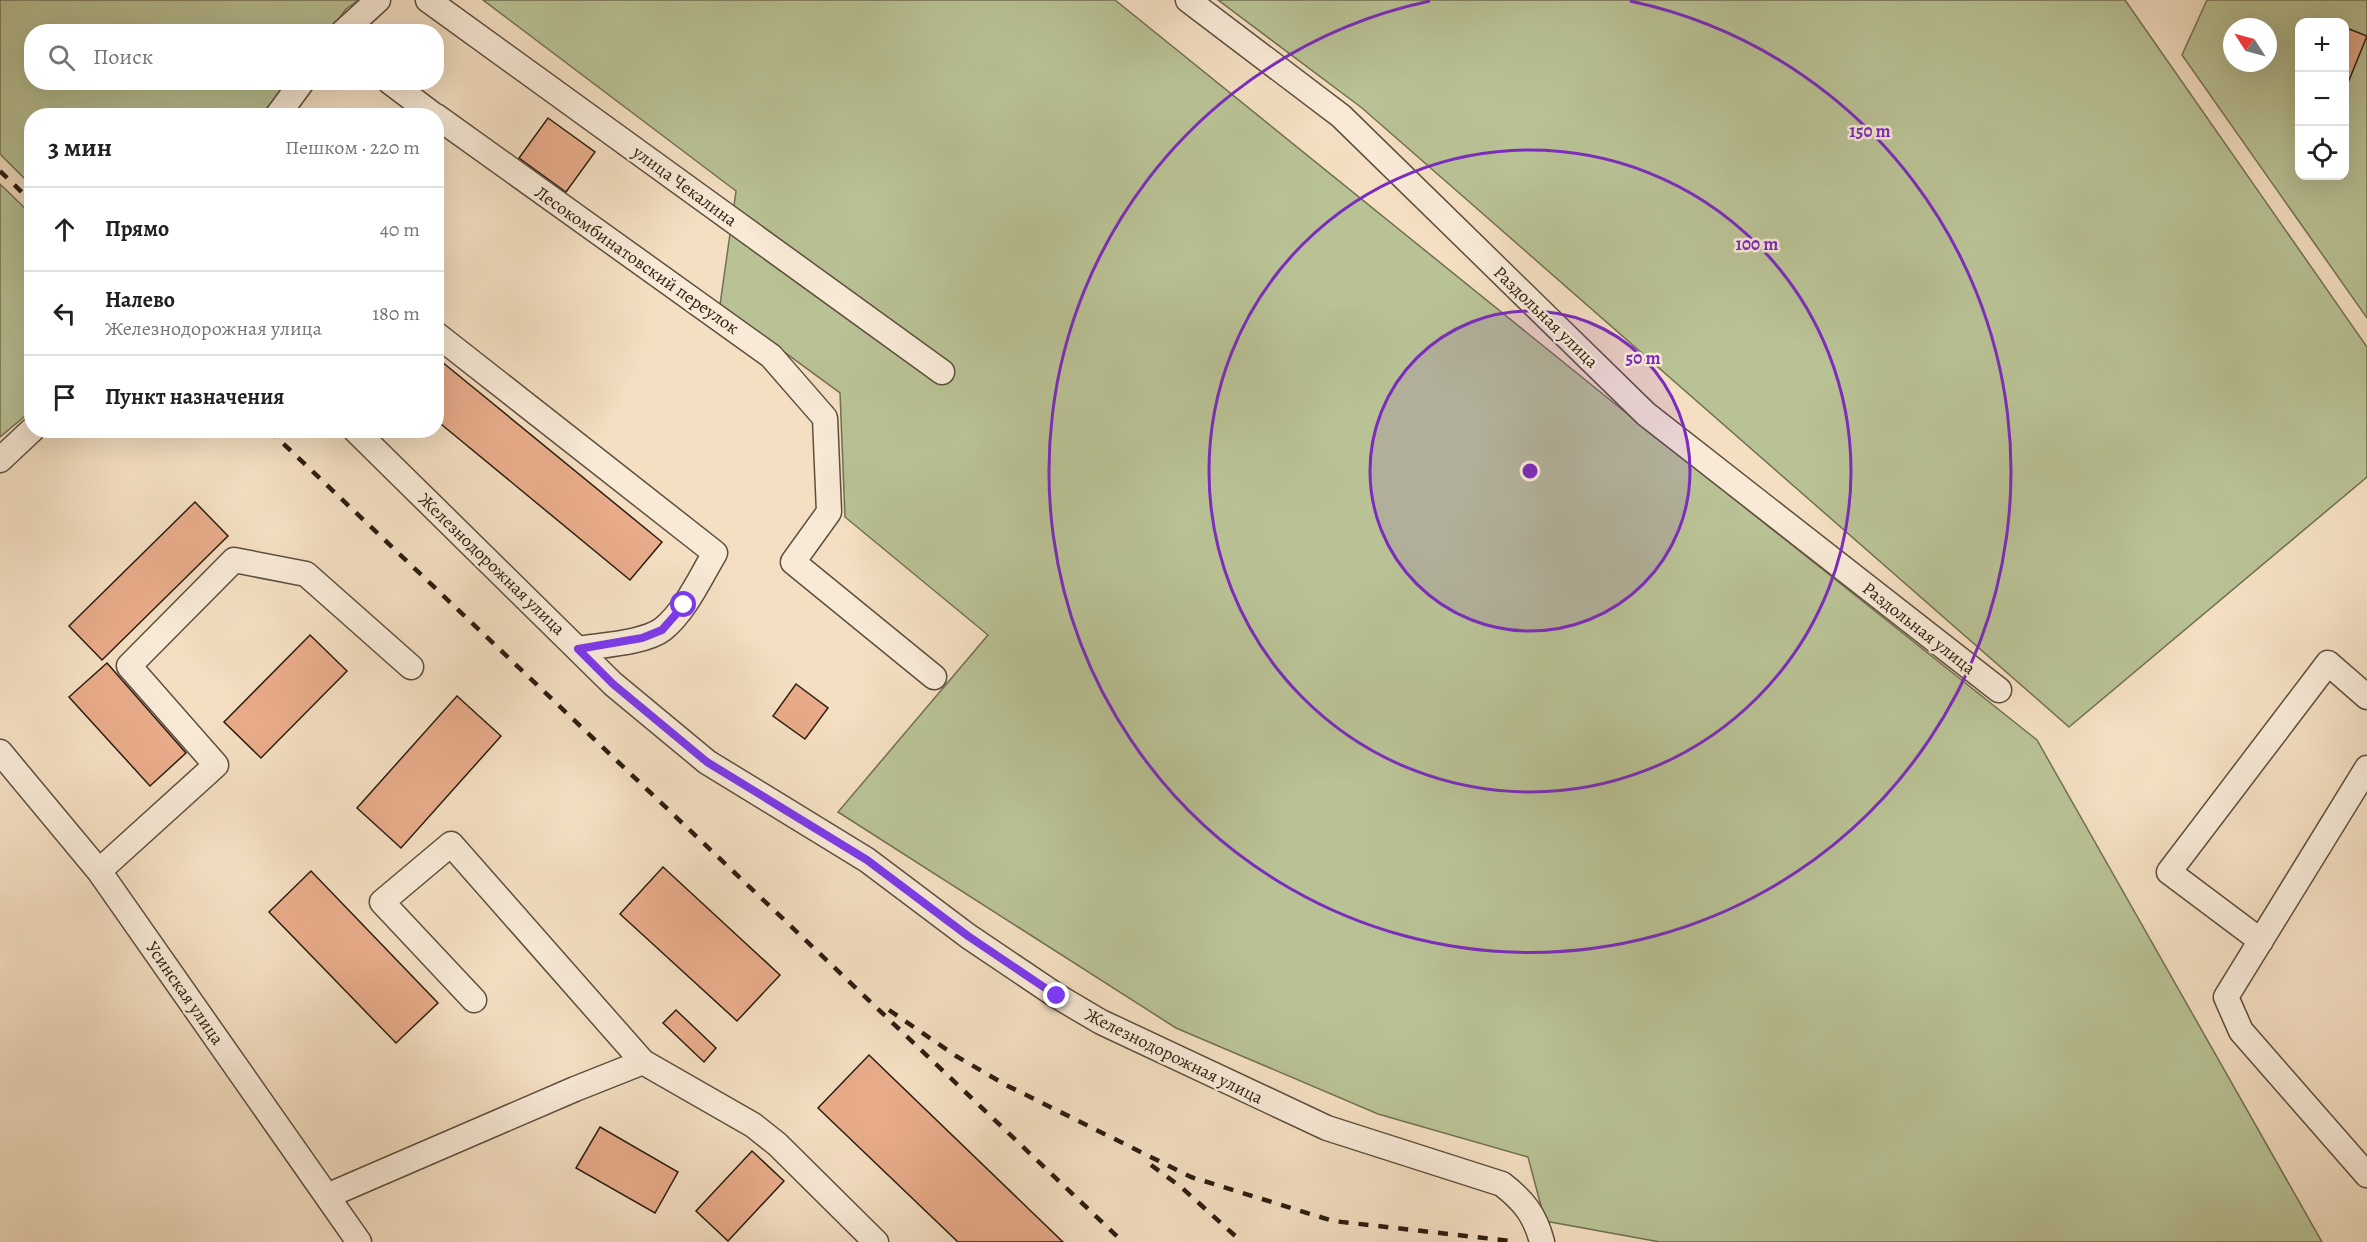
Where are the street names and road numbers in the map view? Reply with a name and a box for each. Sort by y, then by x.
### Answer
street label: улица Чекалина [627,139,743,232]
street label: Лесокомбинатовский переулок [530,180,744,340]
street label: Раздольная улица [1488,261,1604,374]
street label: Железнодорожная улица [413,488,571,641]
street label: Раздольная улица [1858,576,1981,680]
street label: Усинская улица [140,936,230,1050]
street label: Железнодорожная улица [1081,1002,1268,1110]

